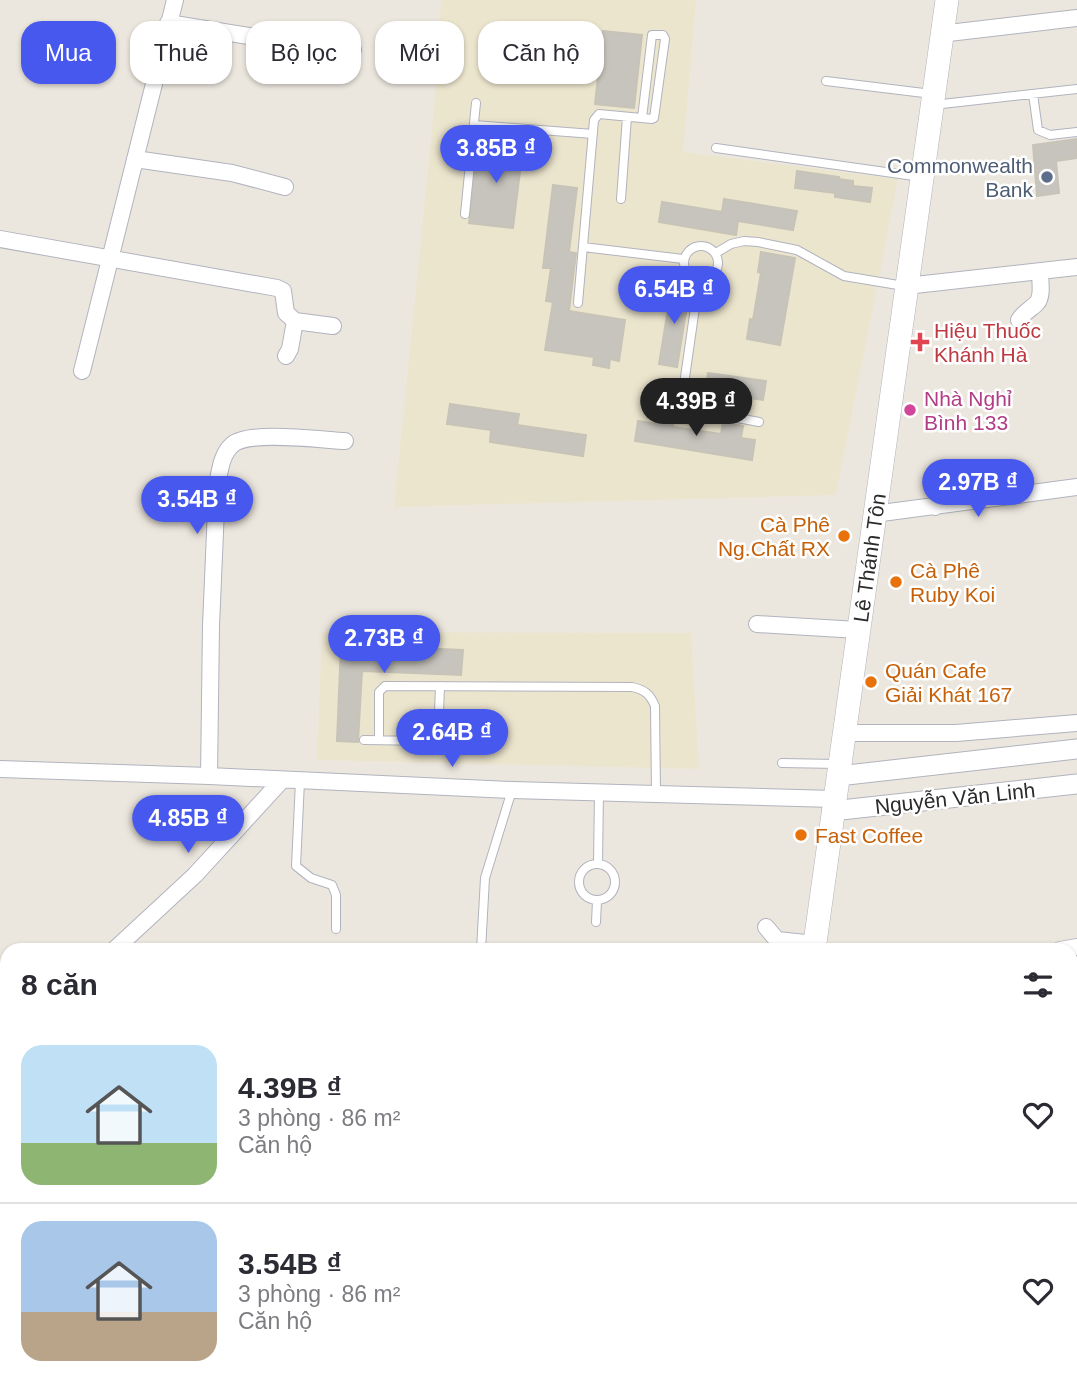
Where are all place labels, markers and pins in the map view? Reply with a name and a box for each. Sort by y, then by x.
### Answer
pin: 3.85B ₫ [431,125,561,185]
place label: Commonwealth Bank [887,154,1033,201]
marker: Commonwealth Bank [1039,169,1055,185]
pin: 6.54B ₫ [609,266,739,326]
place label: Hiệu Thuốc Khánh Hà [934,319,1041,366]
marker: Hiệu Thuốc Khánh Hà [912,334,928,350]
pin: 4.39B ₫ [631,378,761,438]
place label: Nhà Nghỉ Bình 133 [924,387,1012,434]
marker: Nhà Nghỉ Bình 133 [902,402,918,418]
pin: 2.97B ₫ [913,460,1043,519]
pin: 3.54B ₫ [132,476,262,536]
place label: Cà Phê Ng.Chất RX [718,513,830,560]
marker: Cà Phê Ng.Chất RX [836,528,852,544]
place label: Cà Phê Ruby Koi [910,559,995,606]
marker: Cà Phê Ruby Koi [888,574,904,590]
pin: 2.73B ₫ [319,616,449,675]
place label: Quán Cafe Giải Khát 167 [885,659,1012,706]
marker: Quán Cafe Giải Khát 167 [863,674,879,690]
pin: 2.64B ₫ [387,710,517,769]
pin: 4.85B ₫ [123,796,253,855]
place label: Fast Coffee [815,824,923,847]
marker: Fast Coffee [793,827,809,843]

